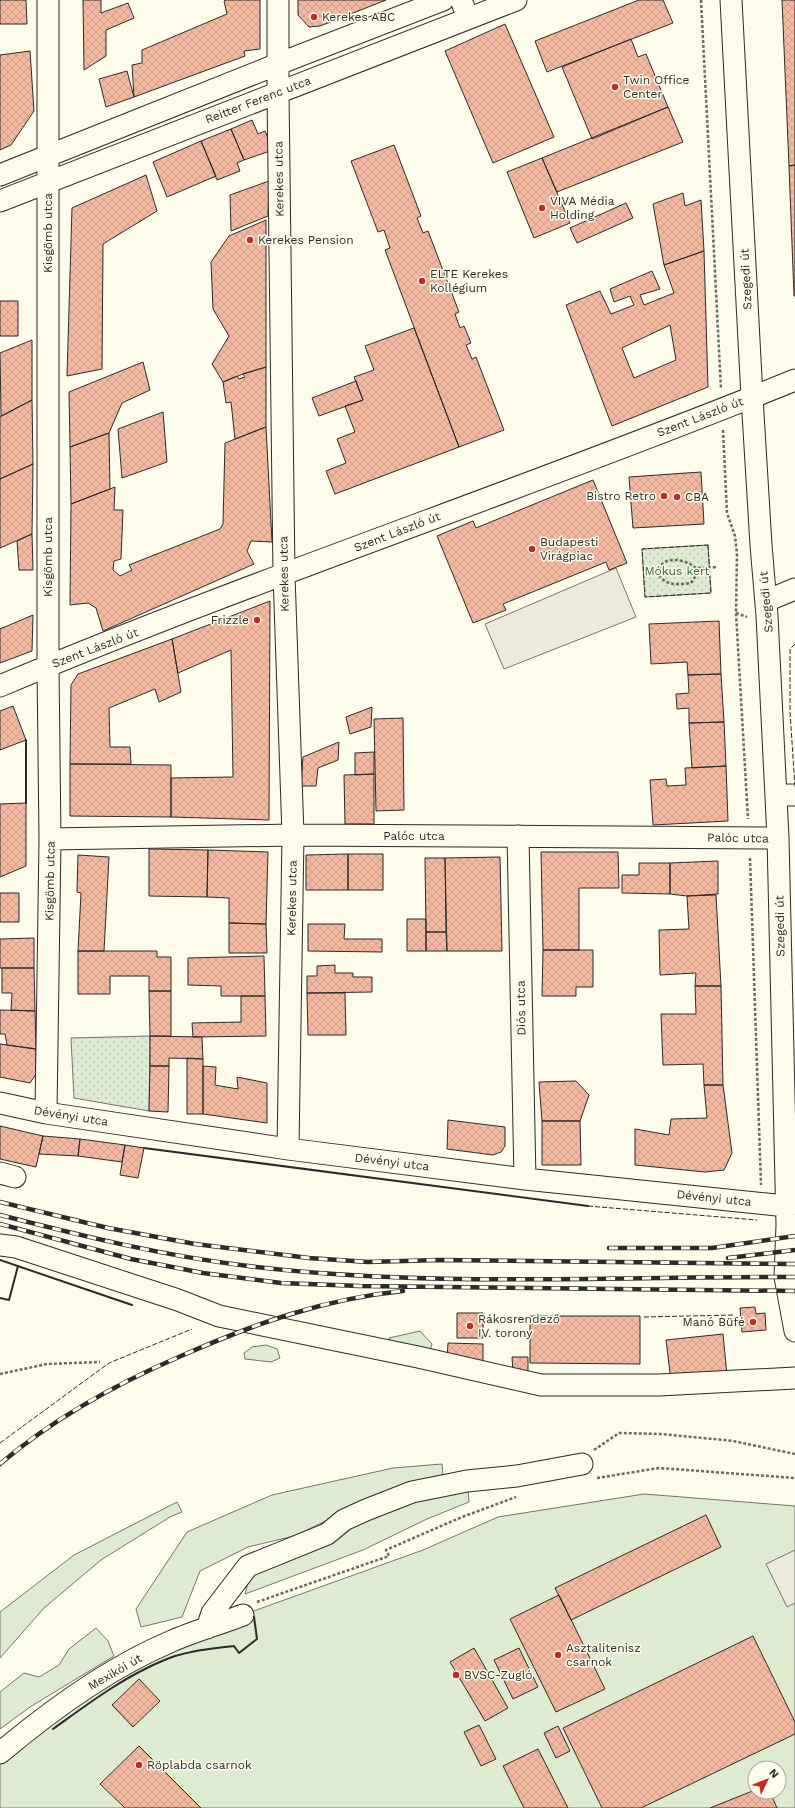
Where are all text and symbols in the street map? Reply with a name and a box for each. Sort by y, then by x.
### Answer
place label: Kerekes ABC [322,10,395,24]
marker: Kerekes ABC [309,12,319,22]
street label: Reitter Ferenc utca [203,73,313,127]
place label: Twin Office Center [623,73,690,101]
marker: Twin Office Center [610,82,620,92]
street label: Kerekes utca [271,141,287,217]
street label: Kisgömb utca [41,193,55,273]
place label: VIVA Média Holding [550,194,615,222]
marker: VIVA Média Holding [537,203,547,213]
place label: Kerekes Pension [258,233,354,247]
marker: Kerekes Pension [245,235,255,245]
street label: Szegedi út [737,248,755,310]
place label: ELTE Kerekes Kollégium [430,267,508,295]
marker: ELTE Kerekes Kollégium [417,276,427,286]
street label: Szent László út [655,394,745,440]
place label: Bistro Retro [586,489,656,503]
place label: CBA [685,490,709,504]
marker: Bistro Retro [659,491,669,501]
marker: CBA [672,492,682,502]
street label: Szent László út [352,509,442,555]
street label: Kisgömb utca [41,517,55,597]
place label: Budapesti Virágpiac [540,535,599,563]
street label: Kerekes utca [276,536,292,612]
marker: Budapesti Virágpiac [527,544,537,554]
park label: Mókus kert [644,564,710,578]
street label: Szegedi út [756,571,776,633]
place label: Frizzle [211,613,249,627]
marker: Frizzle [252,615,262,625]
street label: Szent László út [50,625,140,671]
street label: Palóc utca [383,829,445,843]
street label: Palóc utca [707,830,769,846]
street label: Kisgömb utca [42,841,58,921]
street label: Kerekes utca [284,860,300,936]
street label: Szegedi út [772,895,788,957]
street label: Diós utca [514,980,528,1036]
street label: Dévényi utca [33,1103,109,1129]
street label: Dévényi utca [354,1150,430,1174]
street label: Dévényi utca [676,1187,752,1209]
place label: Rákosrendező IV. torony [478,1312,560,1340]
place label: Manó Büfé [683,1315,745,1329]
marker: Manó Büfé [748,1317,758,1327]
marker: Rákosrendező IV. torony [465,1321,475,1331]
place label: Asztalitenisz csarnok [566,1641,641,1669]
marker: Asztalitenisz csarnok [553,1650,563,1660]
street label: Mexikói út [86,1651,144,1693]
place label: BVSC-Zugló [464,1668,533,1682]
marker: BVSC-Zugló [451,1670,461,1680]
place label: Röplabda csarnok [147,1758,252,1772]
marker: Röplabda csarnok [134,1760,144,1770]
north arrow [747,1760,787,1800]
text: N [766,1766,781,1781]

